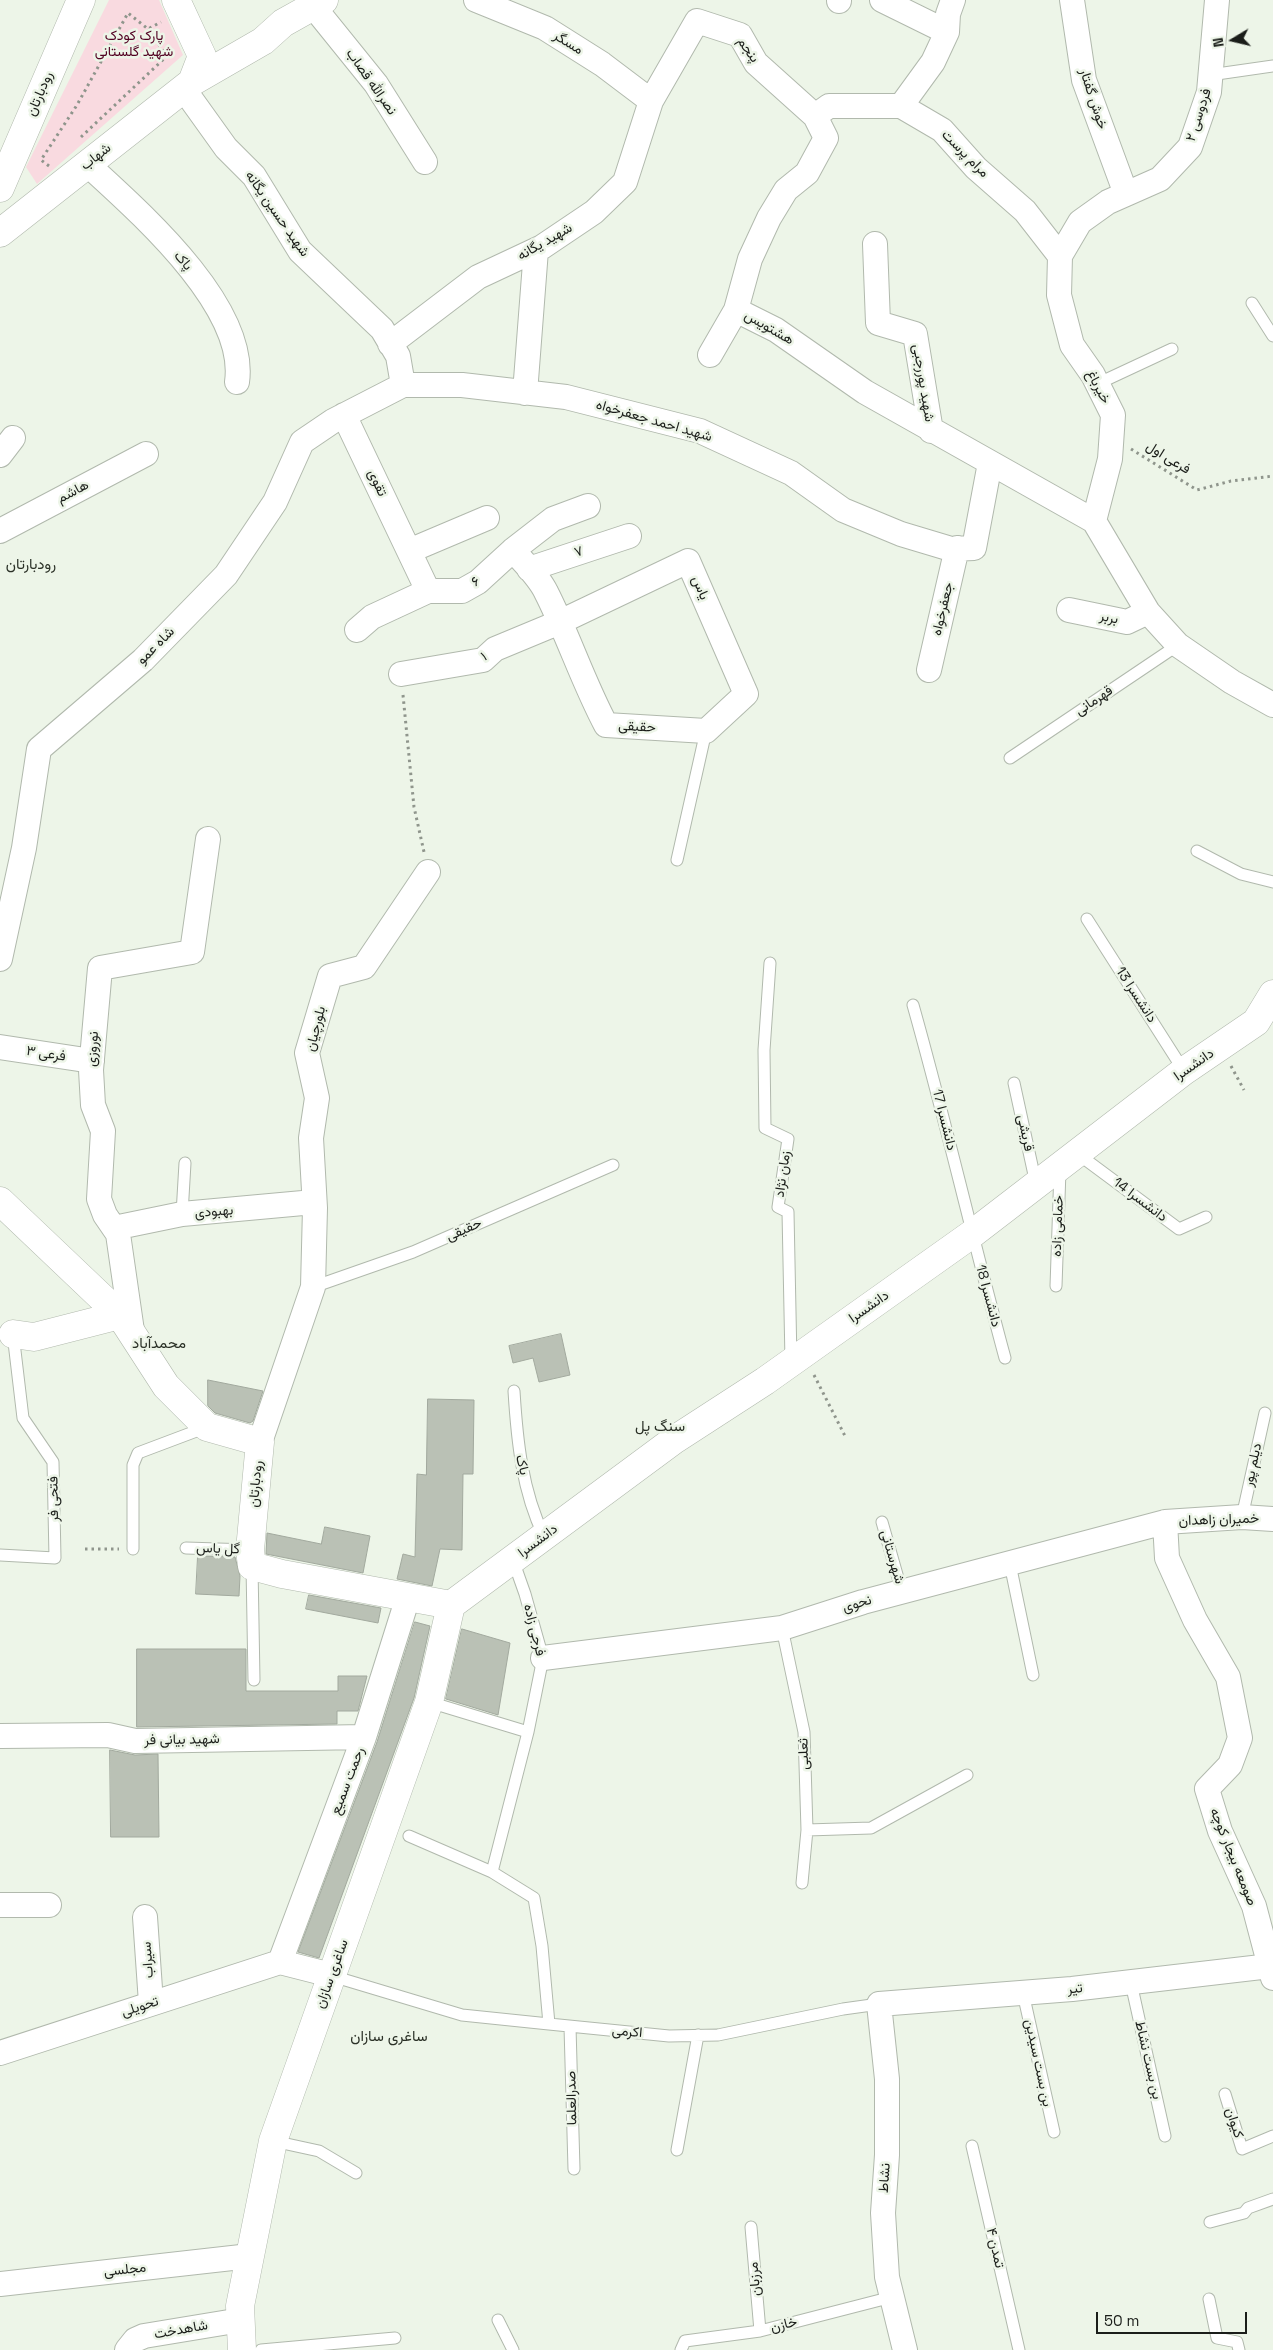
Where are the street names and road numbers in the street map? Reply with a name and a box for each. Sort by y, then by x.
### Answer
street label: مسگر [550,27,586,59]
street label: پنجم [733,34,763,66]
street label: نصرالله قصاب [342,46,400,118]
street label: خوش گفتار [1075,67,1111,131]
street label: رودبارتان [23,69,57,119]
street label: فردوسی ۲ [1183,86,1215,144]
street label: مرام پرست [938,127,992,181]
street label: شهاب [77,140,115,174]
street label: شهید حسین یگانه [241,168,313,260]
street label: شهید یگانه [515,220,575,264]
street label: پاک [170,248,196,274]
street label: هشتویس [741,307,797,349]
street label: شهید پوررجبی [909,343,937,423]
street label: خیرباغ [1082,367,1114,407]
street label: شهید احمد جعفرخواه [594,396,714,446]
street label: فرعی اول [1143,438,1193,478]
street label: تقوی [364,467,390,499]
street label: هاشم [54,477,92,507]
street label: ۷ [572,543,586,561]
street label: ۶ [468,573,484,591]
street label: یاس [687,573,713,603]
street label: جعفرخواه [929,581,957,637]
street label: بربر [1098,608,1120,628]
street label: شاه عمو [134,624,178,668]
street label: ۱ [478,649,490,665]
street label: قهرمانی [1072,682,1116,720]
street label: حقیقی [618,718,656,736]
street label: دانشسرا 13 [1112,964,1160,1026]
street label: بلورچیان [302,1005,330,1053]
street label: نوروزی [83,1031,103,1067]
street label: فرعی ۳ [25,1043,67,1065]
street label: دانشسرا [1171,1045,1217,1085]
street label: دانشسرا 17 [928,1088,960,1152]
street label: قریشی [1013,1113,1037,1153]
street label: زمان نژاد [771,1150,795,1198]
street label: دانشسرا 14 [1110,1174,1170,1226]
street label: خمامی زاده [1049,1195,1067,1257]
street label: بهبودی [194,1202,234,1222]
street label: حقیقی [443,1215,485,1245]
street label: دانشسرا 18 [972,1263,1004,1329]
street label: دانشسرا [846,1287,892,1327]
street label: دیلم پور [1240,1442,1266,1488]
street label: پاک [511,1453,533,1477]
street label: رودبارتان [246,1460,266,1508]
street label: فتحی فر [45,1476,63,1522]
street label: خمیران زاهدان [1178,1510,1260,1530]
street label: دانشسرا [515,1521,561,1561]
street label: شهرستانی [876,1528,908,1586]
street label: گل یاس [196,1540,240,1558]
street label: نحوی [840,1592,874,1616]
street label: فرجی زاده [519,1602,549,1658]
street label: شهید بیانی فر [144,1731,220,1749]
street label: ثعلبی [795,1738,813,1770]
street label: رحمت سمیع [327,1745,369,1817]
street label: صومعه بیجار کوچه [1206,1806,1260,1908]
street label: ساغری سازان [312,1937,352,2011]
street label: سیراب [138,1941,158,1979]
street label: تیر [1067,1980,1083,1998]
street label: تحویلی [119,1993,161,2021]
street label: بن بست سیدین [1021,2018,1055,2108]
street label: بن بست نشاط [1131,2019,1165,2101]
street label: اکرمی [611,2022,643,2042]
street label: صدرالعلما [563,2071,581,2125]
street label: کیوان [1221,2106,1247,2140]
street label: نشاط [876,2163,894,2193]
street label: تمدن ۴ [982,2226,1008,2270]
street label: مجلسی [103,2259,147,2281]
street label: مرزبان [745,2261,765,2297]
street label: خازن [769,2314,799,2336]
street label: شاهدخت [153,2317,209,2343]

